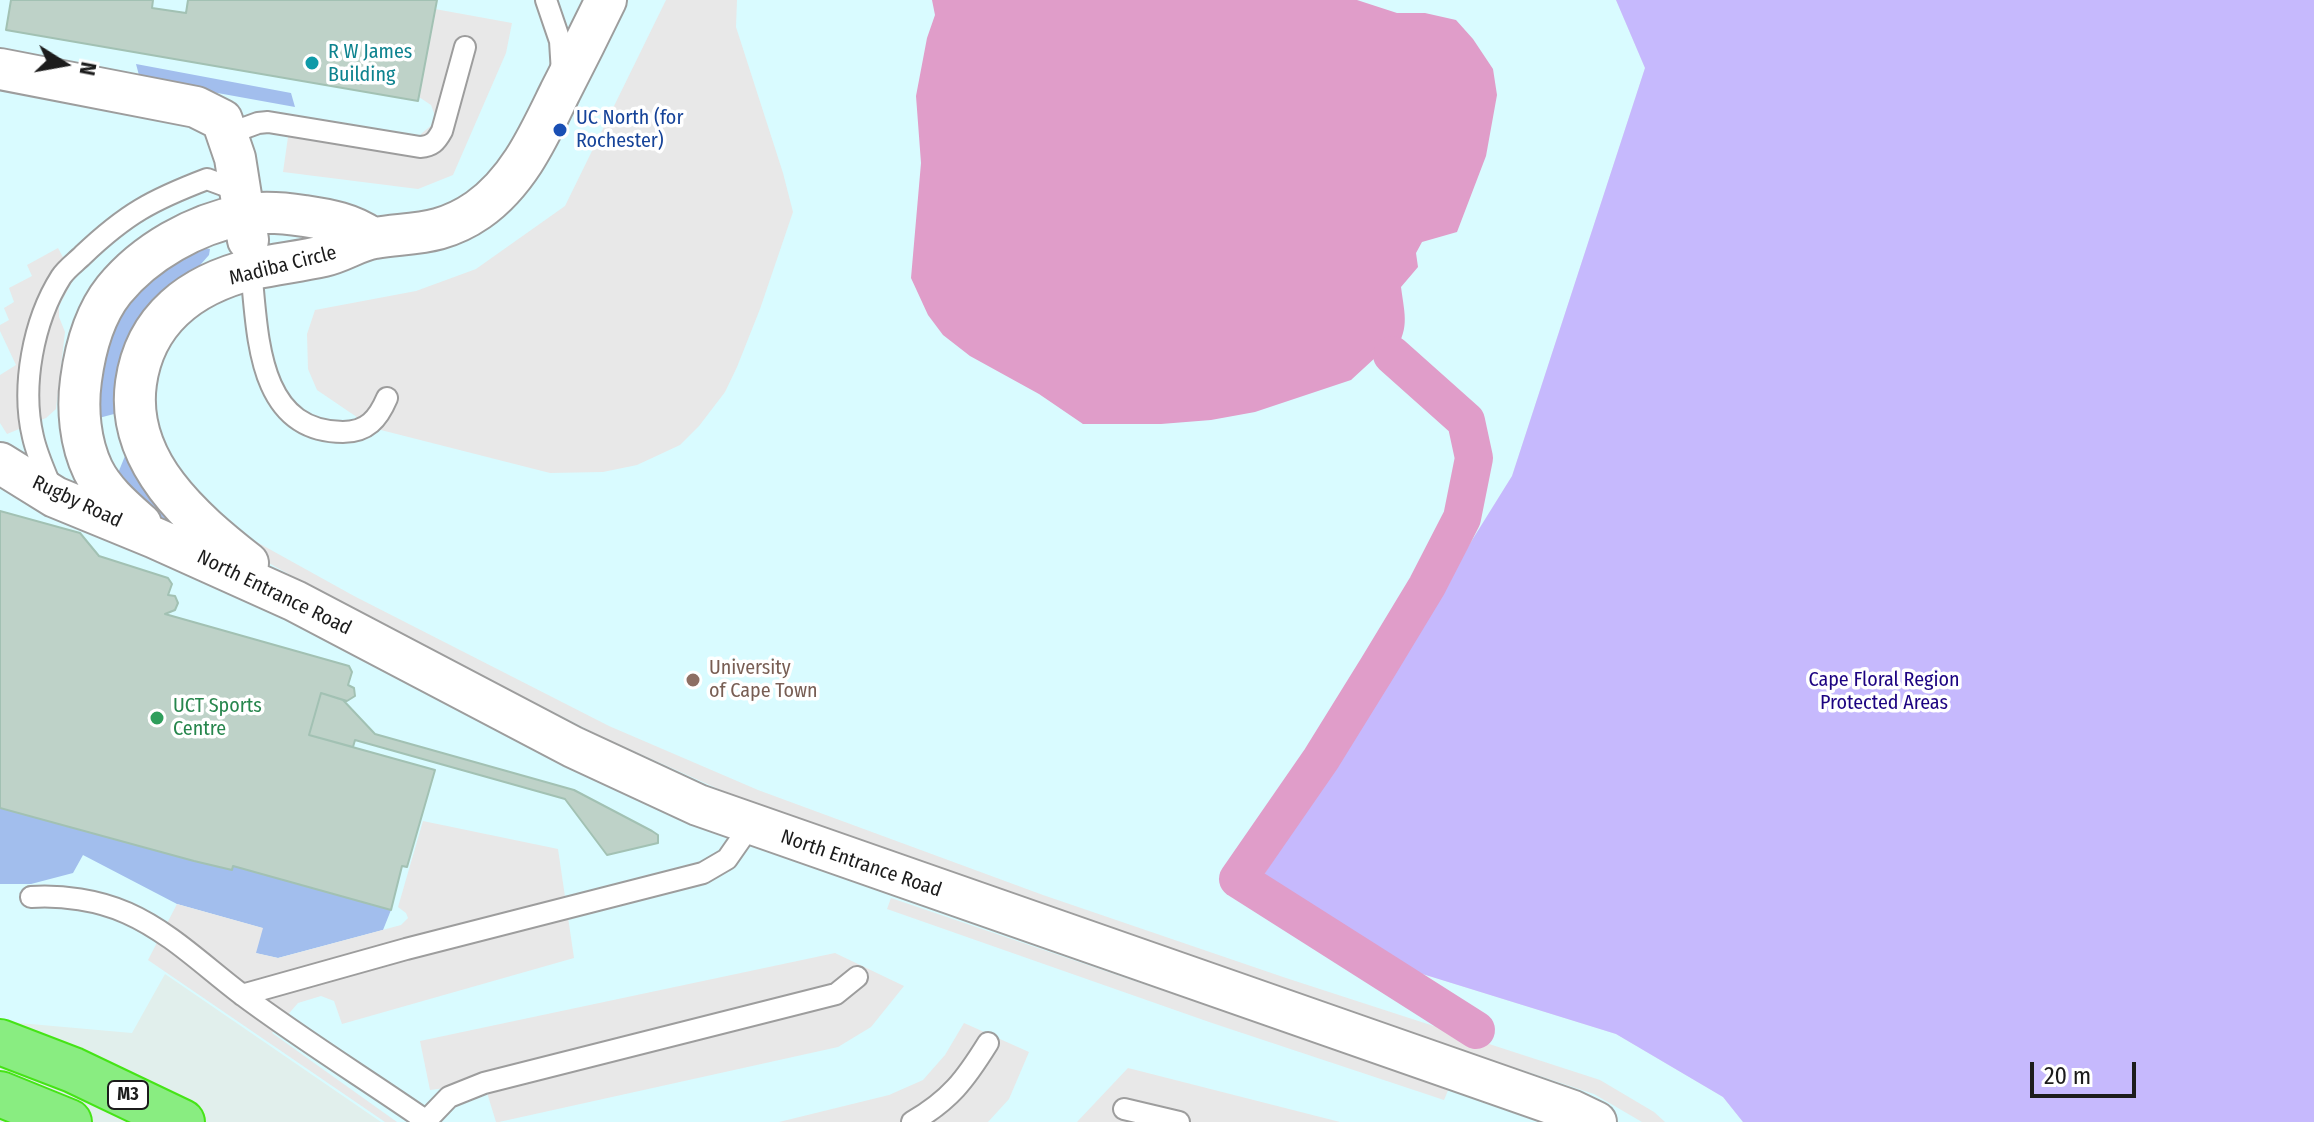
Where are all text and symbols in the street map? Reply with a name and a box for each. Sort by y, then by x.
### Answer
north arrow [24,24,104,104]
place label: R W James Building [328,40,412,87]
marker: R W James Building [303,54,321,72]
text: N [74,60,103,78]
place label: UC North (for Rochester) [576,106,683,153]
marker: UC North (for Rochester) [551,121,569,139]
street label: Madiba Circle [227,241,339,291]
street label: Rugby Road [28,471,126,533]
street label: North Entrance Road [193,545,355,641]
place label: University of Cape Town [709,656,818,703]
park label: Cape Floral Region Protected Areas [1808,668,1960,715]
marker: University of Cape Town [684,671,702,689]
place label: UCT Sports Centre [173,694,262,741]
marker: UCT Sports Centre [148,709,166,727]
street label: North Entrance Road [777,825,945,903]
scale bar [2034,1046,2140,1096]
text: 20 m [2044,1062,2091,1090]
road number: M3 [108,1081,148,1109]

